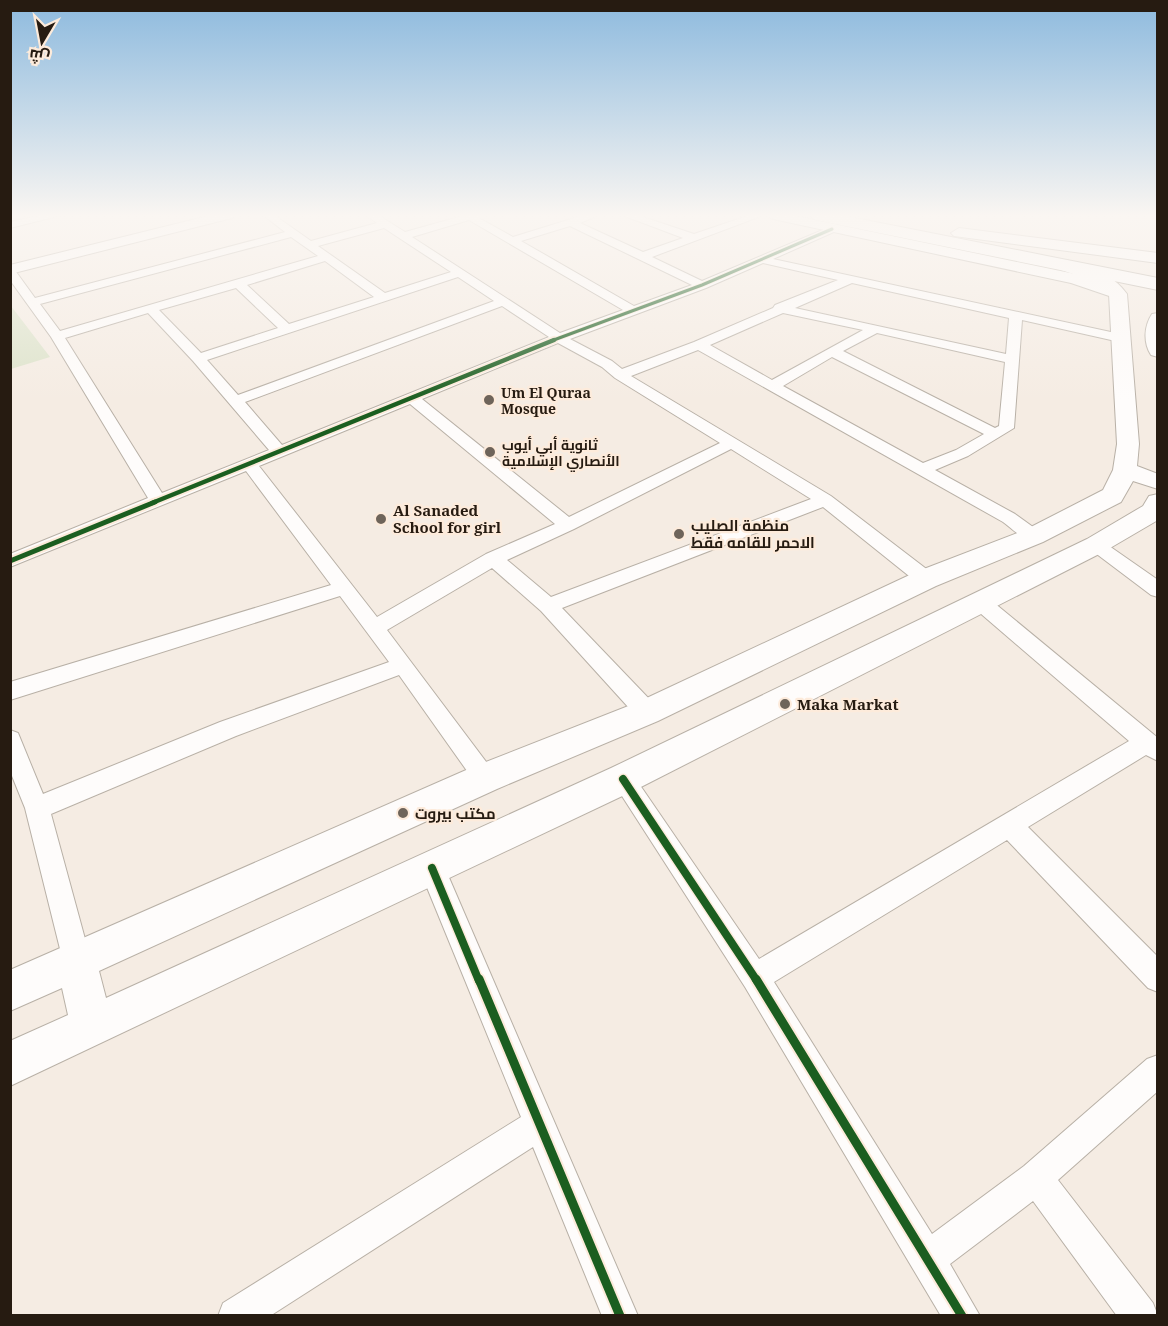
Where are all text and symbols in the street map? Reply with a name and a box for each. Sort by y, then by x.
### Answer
north arrow [12,12,72,72]
text: ش [27,44,51,69]
place label: Um El Quraa Mosque [501,383,591,418]
marker: Um El Quraa Mosque [482,393,496,407]
place label: ثانوية أبي أيوب الأنصاري الإسلامية [502,435,620,472]
marker: ثانوية أبي أيوب الأنصاري الإسلامية [483,445,497,459]
place label: Al Sanaded School for girl [393,500,502,537]
marker: Al Sanaded School for girl [374,512,388,526]
place label: منظمة الصليب الاحمر للقامه فقط [691,515,815,552]
marker: منظمة الصليب الاحمر للقامه فقط [672,527,686,541]
place label: Maka Markat [797,694,899,714]
marker: Maka Markat [778,697,792,711]
place label: مكتب بيروت [415,803,496,823]
marker: مكتب بيروت [396,806,410,820]

